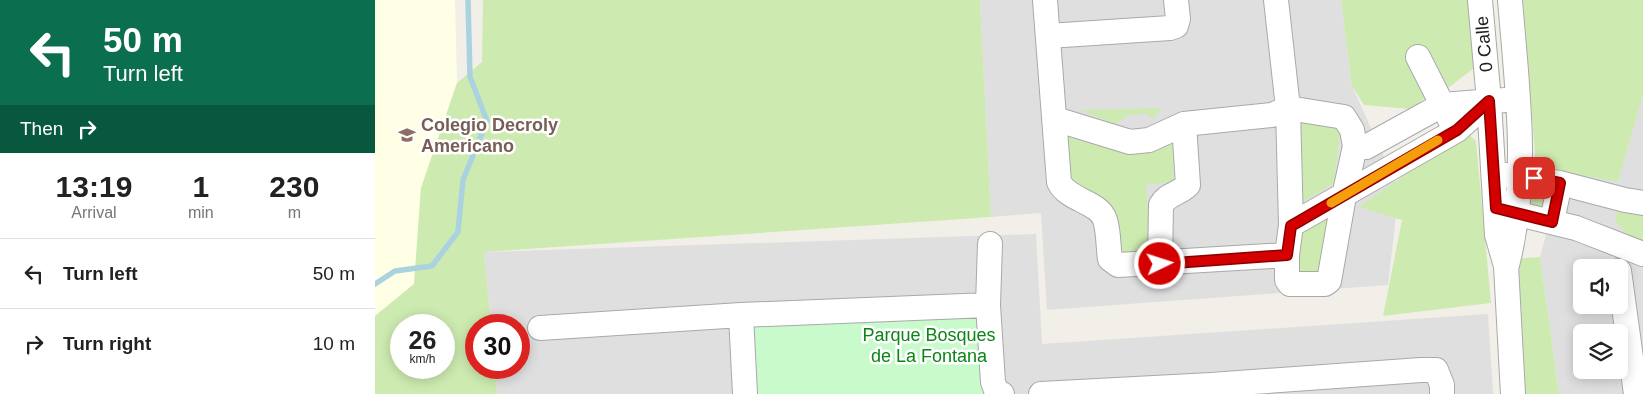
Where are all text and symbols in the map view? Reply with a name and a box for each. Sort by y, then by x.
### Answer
street label: 0 Calle [1472,15,1496,73]
icon: left [20,20,85,85]
text: 50 m [103,20,183,59]
text: Turn left [103,61,183,86]
icon: right [73,115,101,143]
place label: Colegio Decroly Americano [421,115,558,156]
text: Then [20,118,63,139]
school or university icon: Colegio Decroly Americano [397,125,417,145]
pin [1513,157,1555,199]
icon: arrive [1520,164,1548,192]
text: 13:19 [56,170,132,203]
text: 1 [192,170,209,203]
text: 230 [269,170,319,203]
text: Arrival [71,204,117,221]
text: min [188,204,214,221]
text: m [288,204,301,221]
position arrow [1133,237,1185,289]
map controls [1573,259,1628,379]
button: sound [1573,259,1628,314]
icon: left [20,260,48,288]
text: Turn left [63,263,138,284]
text: 50 m [313,263,355,284]
speed limit sign: 30 [465,314,530,379]
button: layers [1573,324,1628,379]
park label: Parque Bosques de La Fontana [862,325,996,366]
text: 26 [409,326,436,354]
icon: right [20,330,48,358]
text: Turn right [63,333,151,354]
text: 10 m [313,333,355,354]
text: km/h [409,352,436,366]

